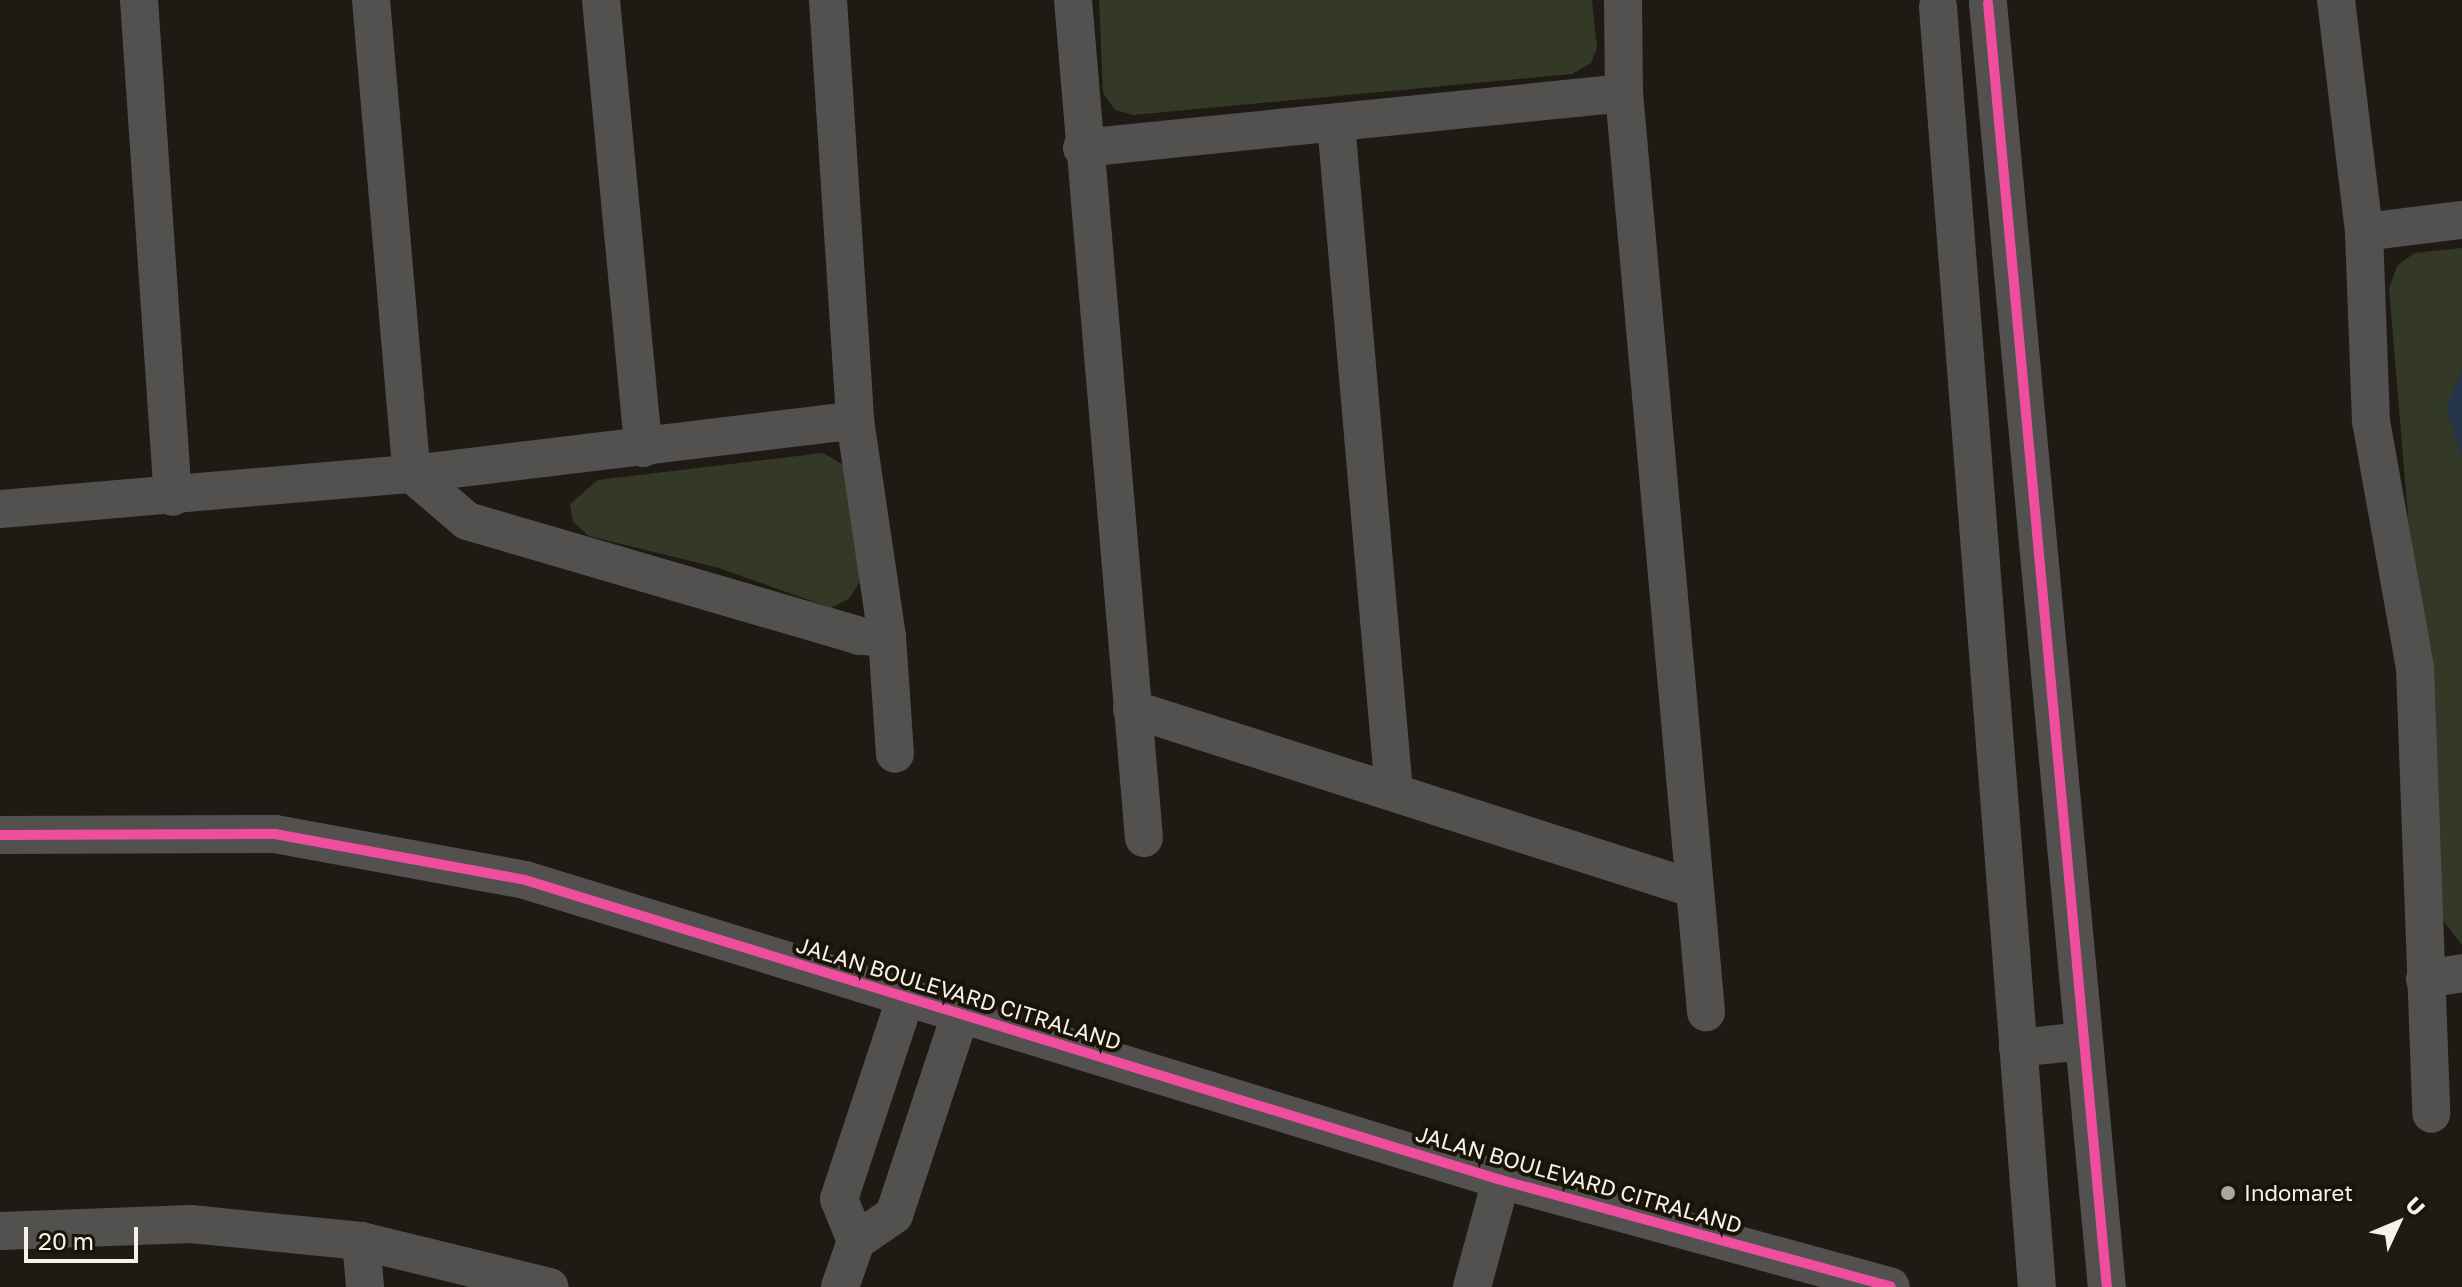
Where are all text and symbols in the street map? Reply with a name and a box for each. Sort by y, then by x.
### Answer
street label: JALAN BOULEVARD CITRALAND [793,931,1125,1055]
street label: JALAN BOULEVARD CITRALAND [1413,1120,1745,1238]
place label: Indomaret [2244,1180,2353,1206]
north arrow [2358,1183,2438,1263]
marker: Indomaret [2219,1184,2237,1202]
text: U [2400,1191,2431,1221]
scale bar [28,1211,142,1261]
text: 20 m [38,1226,94,1255]

